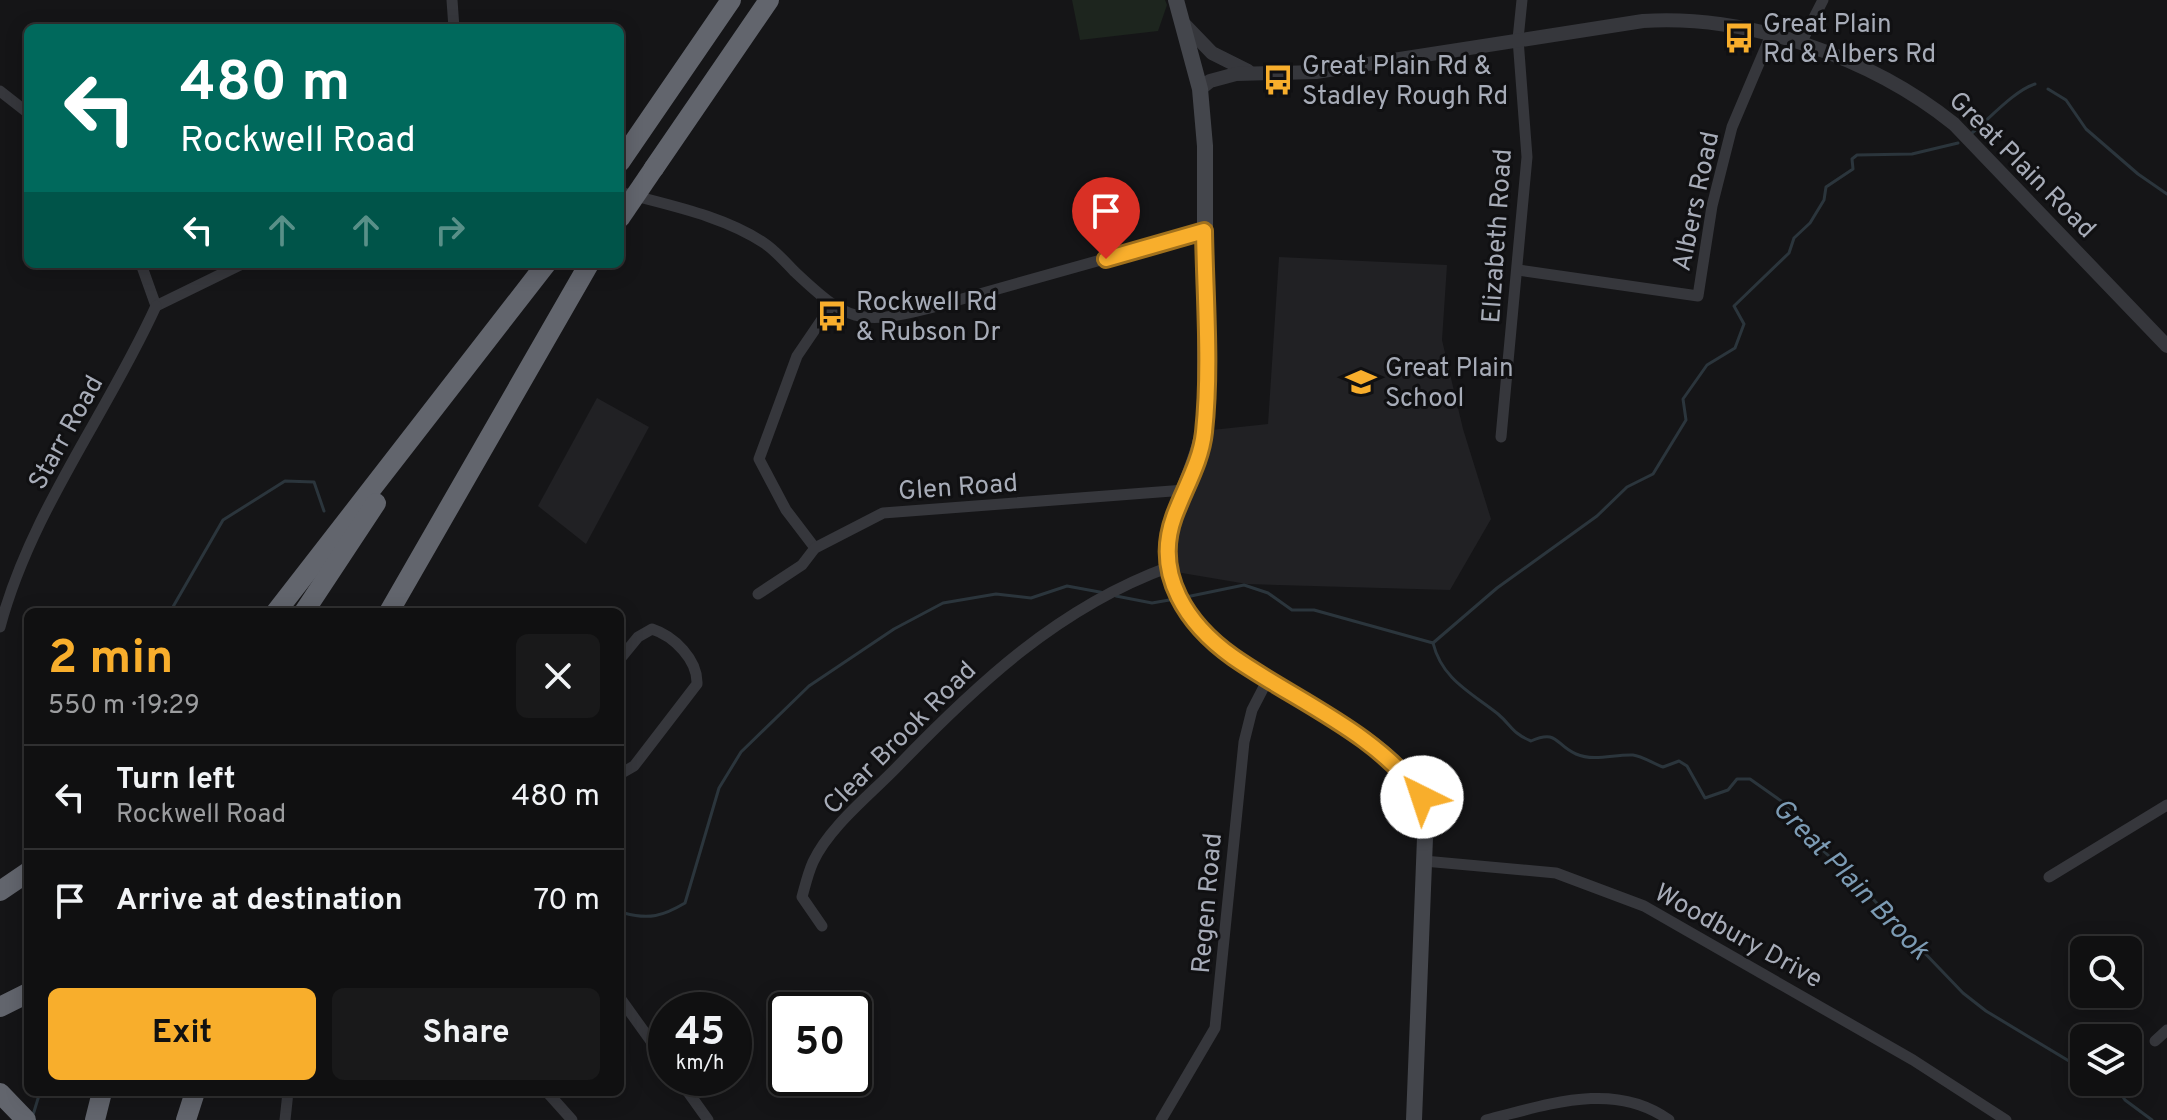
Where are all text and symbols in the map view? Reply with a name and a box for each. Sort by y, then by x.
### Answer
place label: Great Plain Rd & Albers Rd [1763,9,1936,72]
bus stop icon: Great Plain Rd & Albers Rd [1722,21,1756,55]
text: 480 m [180,50,350,120]
place label: Great Plain Rd & Stadley Rough Rd [1302,51,1508,114]
icon: left [48,56,152,160]
bus stop icon: Great Plain Rd & Stadley Rough Rd [1261,63,1295,97]
street label: Great Plain Road [1941,85,2102,246]
text: Rockwell Road [180,119,416,165]
street label: Albers Road [1667,129,1728,274]
street label: Elizabeth Road [1476,148,1521,325]
pin [1072,177,1140,259]
icon: arrive [1084,189,1128,233]
icon: left [176,208,220,252]
icon: ahead [260,208,304,252]
icon: ahead [344,208,388,252]
icon: right [428,208,472,252]
place label: Rockwell Rd & Rubson Dr [856,287,1001,350]
bus stop icon: Rockwell Rd & Rubson Dr [815,299,849,333]
place label: Great Plain School [1385,353,1514,416]
school or university icon: Great Plain School [1344,365,1378,399]
street label: Starr Road [22,370,112,496]
street label: Glen Road [897,468,1019,509]
text: 2 min [48,630,173,690]
button: close [516,634,600,718]
street label: Clear Brook Road [817,655,984,822]
text: 550 m · 19:29 [48,690,200,723]
position arrow [1380,755,1464,839]
text: Turn left [116,762,236,799]
icon: left [48,775,92,819]
text: 480 m [512,779,600,816]
water label: Great Plain Brook [1763,792,1937,969]
text: Rockwell Road [116,799,286,832]
street label: Regen Road [1186,832,1231,975]
street label: Woodbury Drive [1648,877,1828,997]
icon: arrive [48,879,92,923]
text: Arrive at destination [116,883,402,920]
text: 70 m [534,883,600,920]
map controls [2070,936,2142,1096]
button: search [2070,936,2142,1008]
button: Exit [48,988,316,1080]
button: Share [332,988,600,1080]
speed limit sign: 50 [768,992,872,1096]
text: 45 [675,1009,725,1059]
button: layers [2070,1024,2142,1096]
text: km/h [676,1051,724,1077]

